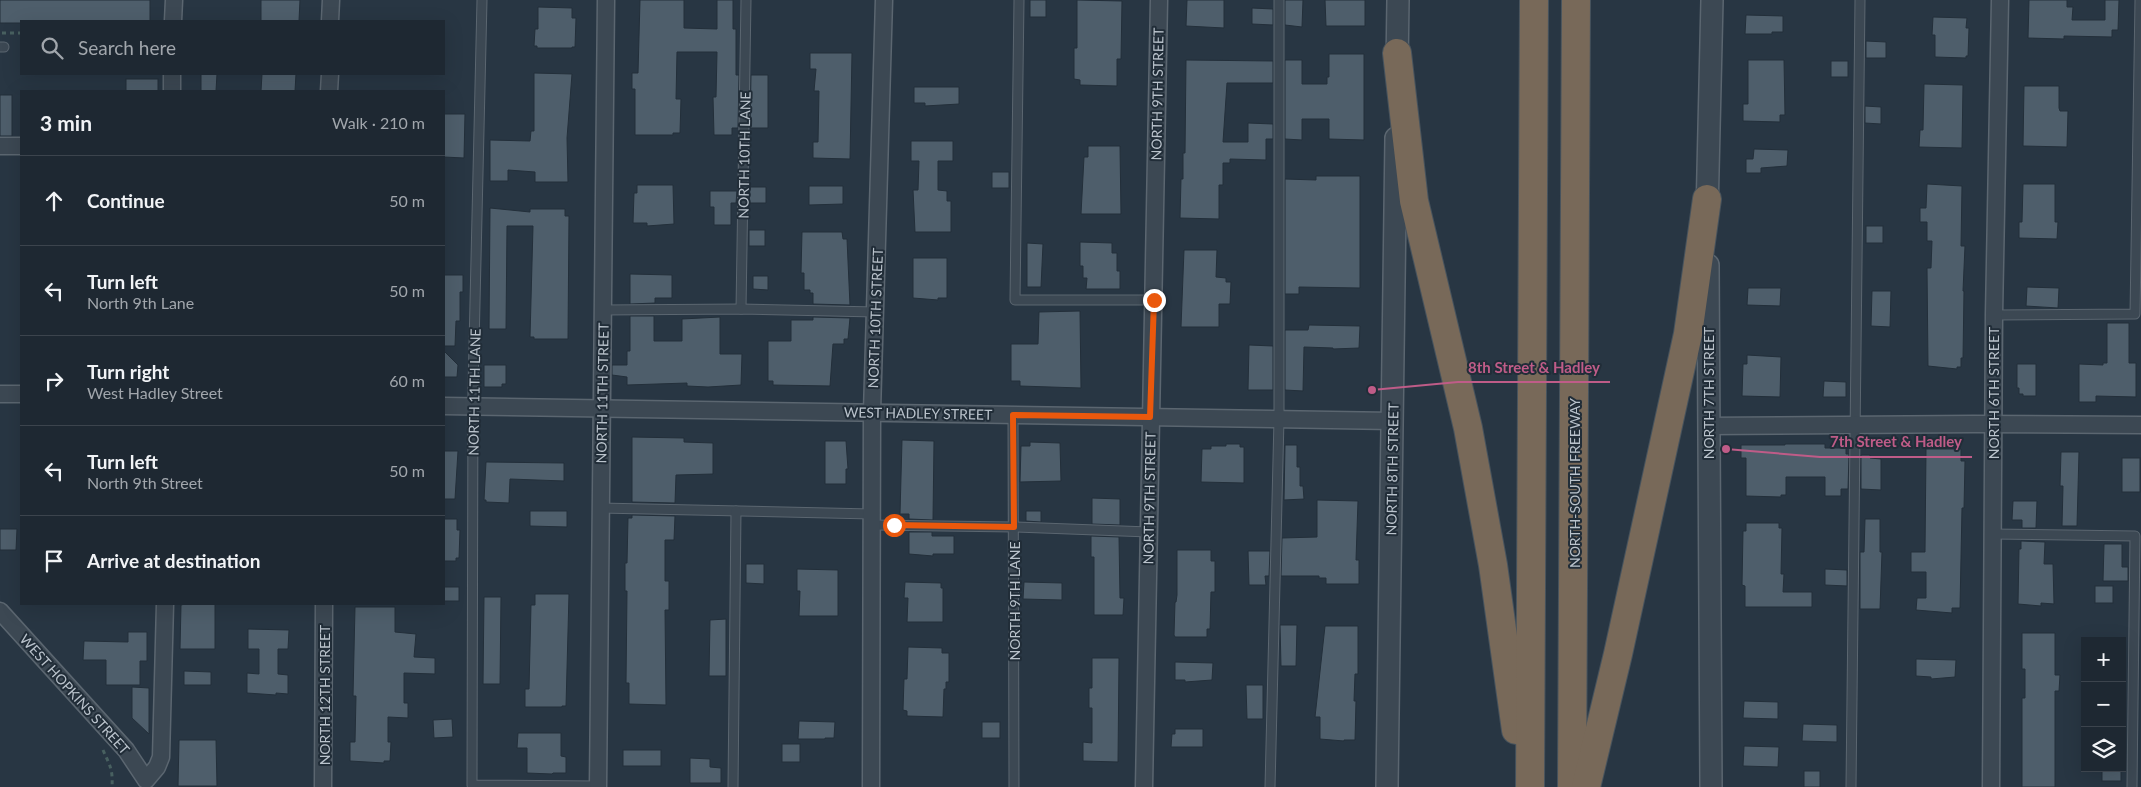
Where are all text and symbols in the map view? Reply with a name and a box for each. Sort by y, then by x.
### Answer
search box [20,20,445,75]
street label: NORTH 9TH STREET [1147,27,1167,160]
icon: search [38,34,66,62]
text: Search here [78,36,176,59]
street label: NORTH 10TH LANE [734,91,754,219]
text: 3 min [40,110,92,135]
text: Walk · 210 m [332,113,425,132]
icon: ahead [40,187,68,215]
text: Continue [87,189,165,212]
text: 50 m [389,191,425,210]
street label: NORTH 10TH STREET [864,247,886,389]
text: Turn left [87,270,158,293]
icon: left [40,277,68,305]
text: 50 m [389,281,425,300]
route end [1143,289,1166,312]
text: North 9th Lane [87,293,194,312]
street label: NORTH 11TH STREET [592,322,612,464]
street label: NORTH 7TH STREET [1700,326,1717,459]
street label: NORTH 6TH STREET [1985,326,2002,459]
street label: NORTH 11TH LANE [464,328,484,456]
callout: 8th Street & Hadley [1458,352,1610,382]
text: 8th Street & Hadley [1468,358,1600,376]
text: Turn right [87,360,169,383]
icon: right [40,367,68,395]
text: 60 m [389,371,425,390]
text: West Hadley Street [87,383,223,402]
street label: NORTH-SOUTH FREEWAY [1566,398,1583,568]
street label: NORTH 8TH STREET [1382,402,1402,535]
street label: WEST HADLEY STREET [844,403,993,423]
callout: 7th Street & Hadley [1820,427,1972,457]
street label: NORTH 9TH STREET [1139,431,1159,564]
text: 7th Street & Hadley [1830,432,1962,450]
text: Turn left [87,450,158,473]
icon: left [40,457,68,485]
text: 50 m [389,461,425,480]
text: North 9th Street [87,473,203,492]
route start [883,514,906,537]
street label: NORTH 9TH LANE [1006,542,1023,660]
icon: arrive [40,547,68,575]
text: Arrive at destination [87,549,260,572]
street label: NORTH 12TH STREET [316,624,333,765]
street label: WEST HOPKINS STREET [16,630,134,758]
map controls [2081,637,2126,772]
button: + [2081,637,2126,682]
button: − [2081,682,2126,727]
button: layers [2081,727,2126,772]

